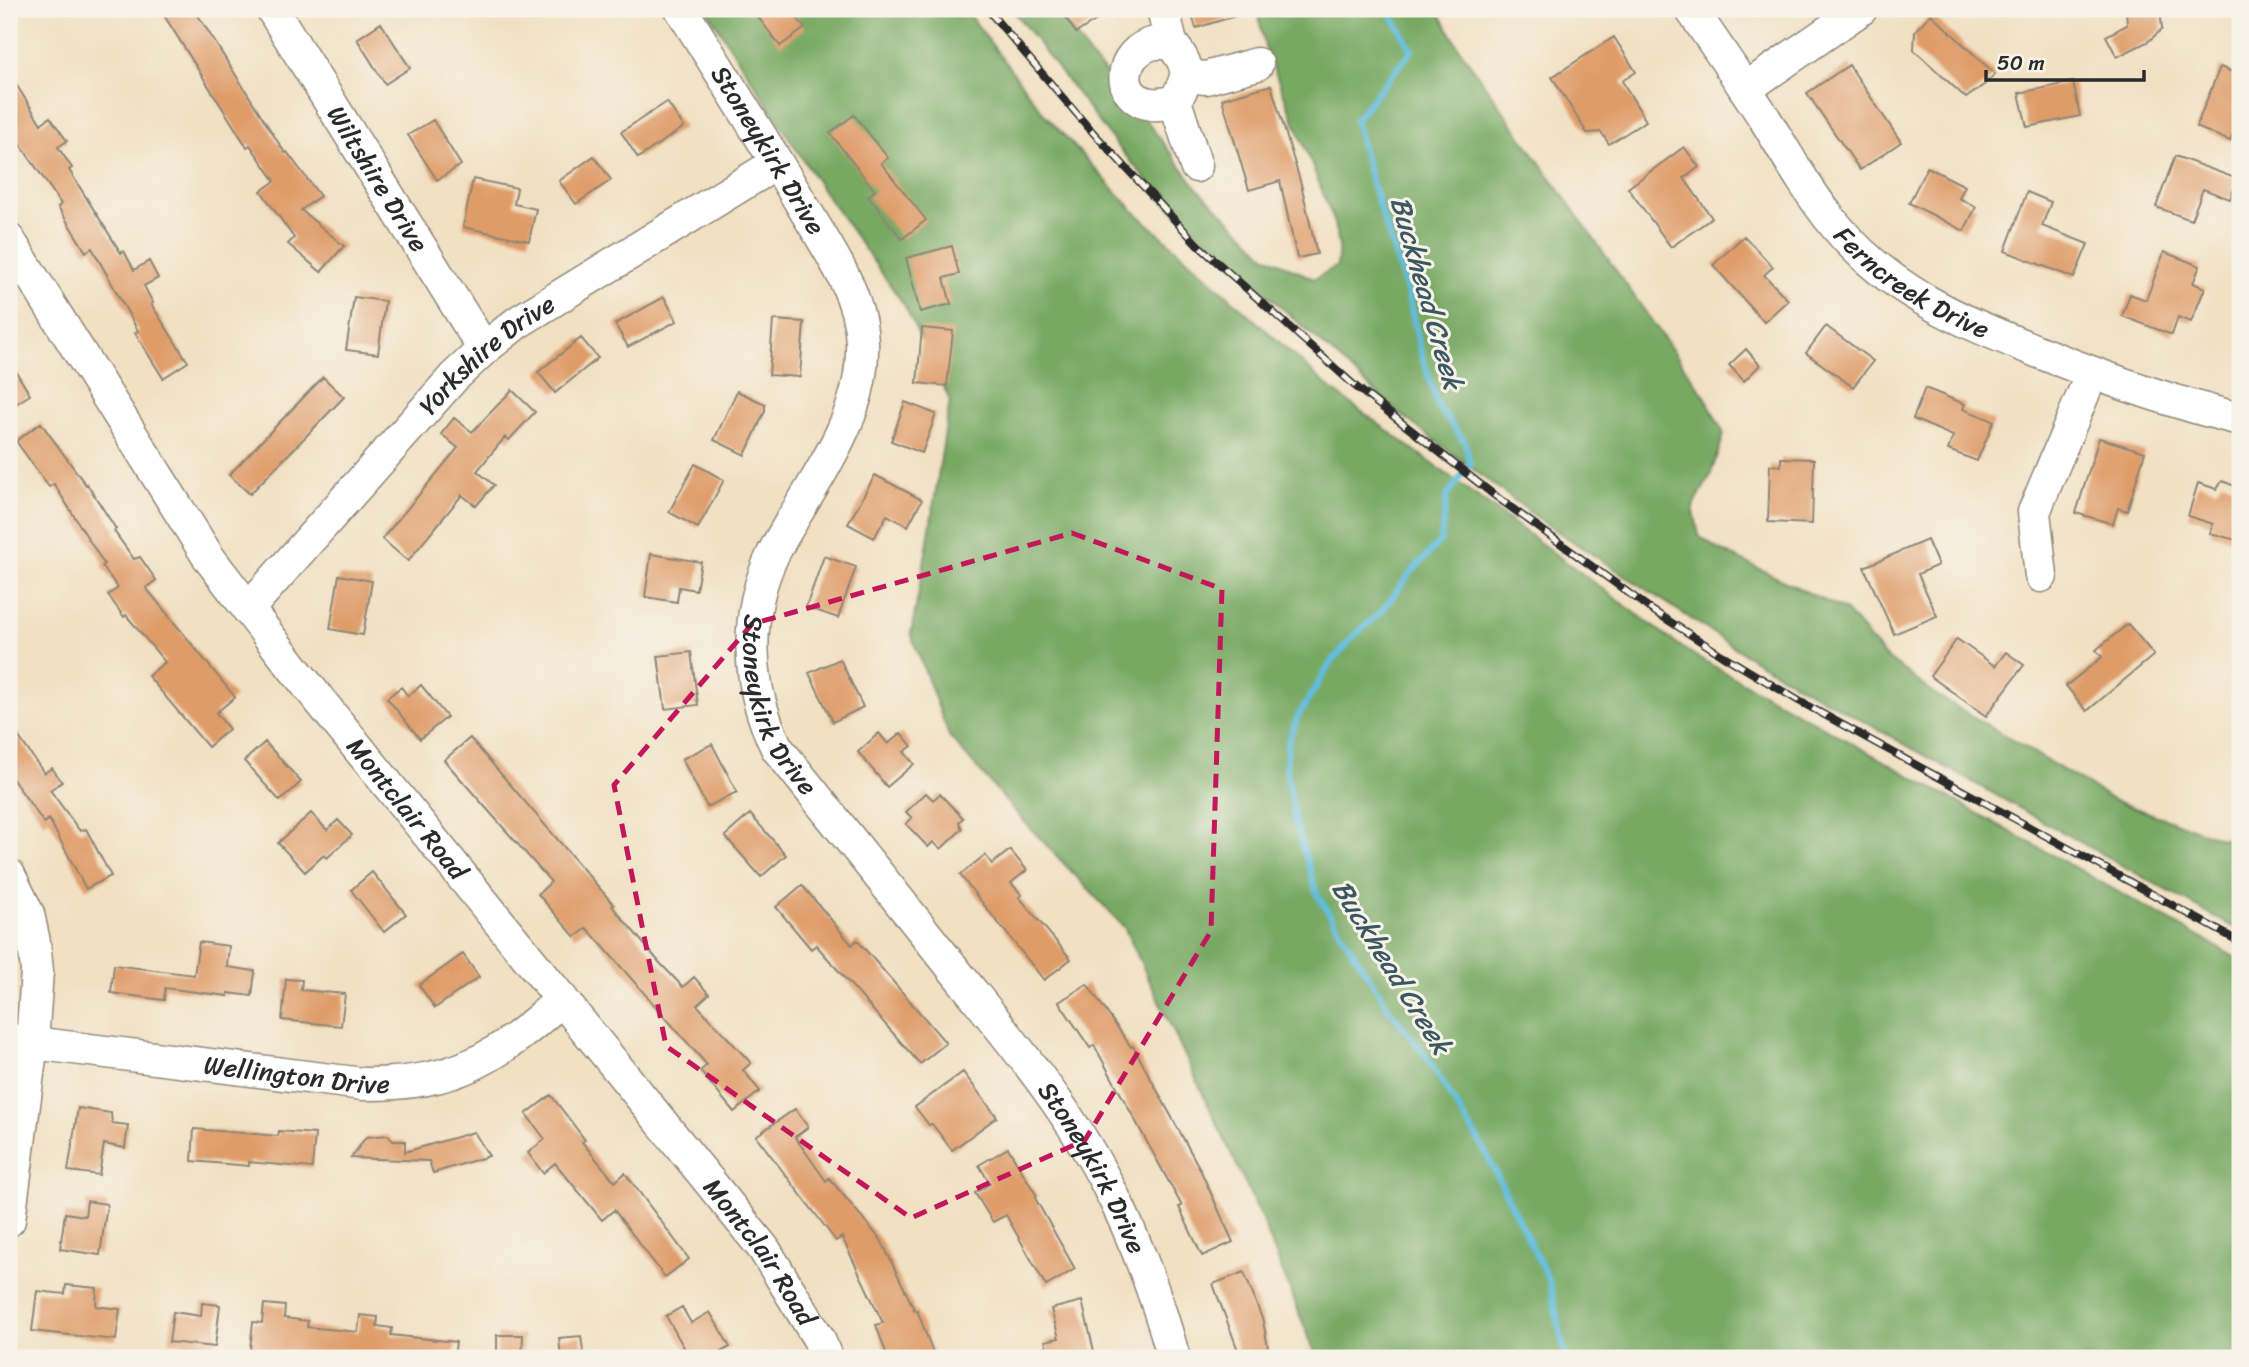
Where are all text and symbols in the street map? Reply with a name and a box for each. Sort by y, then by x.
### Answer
scale bar [1986,38,2144,82]
text: 50 m [1997,44,2045,82]
street label: Stoneykirk Drive [698,56,838,244]
street label: Wiltshire Drive [314,96,441,261]
water label: Buckhead Creek [1376,190,1479,398]
street label: Ferncreek Drive [1822,215,1997,352]
street label: Yorkshire Drive [407,281,564,426]
street label: Stoneykirk Drive [729,612,830,806]
street label: Montclair Road [335,726,481,892]
water label: Buckhead Creek [1318,870,1467,1066]
street label: Wellington Drive [201,1041,391,1107]
street label: Stoneykirk Drive [1026,1071,1160,1261]
street label: Montclair Road [691,1167,830,1337]

